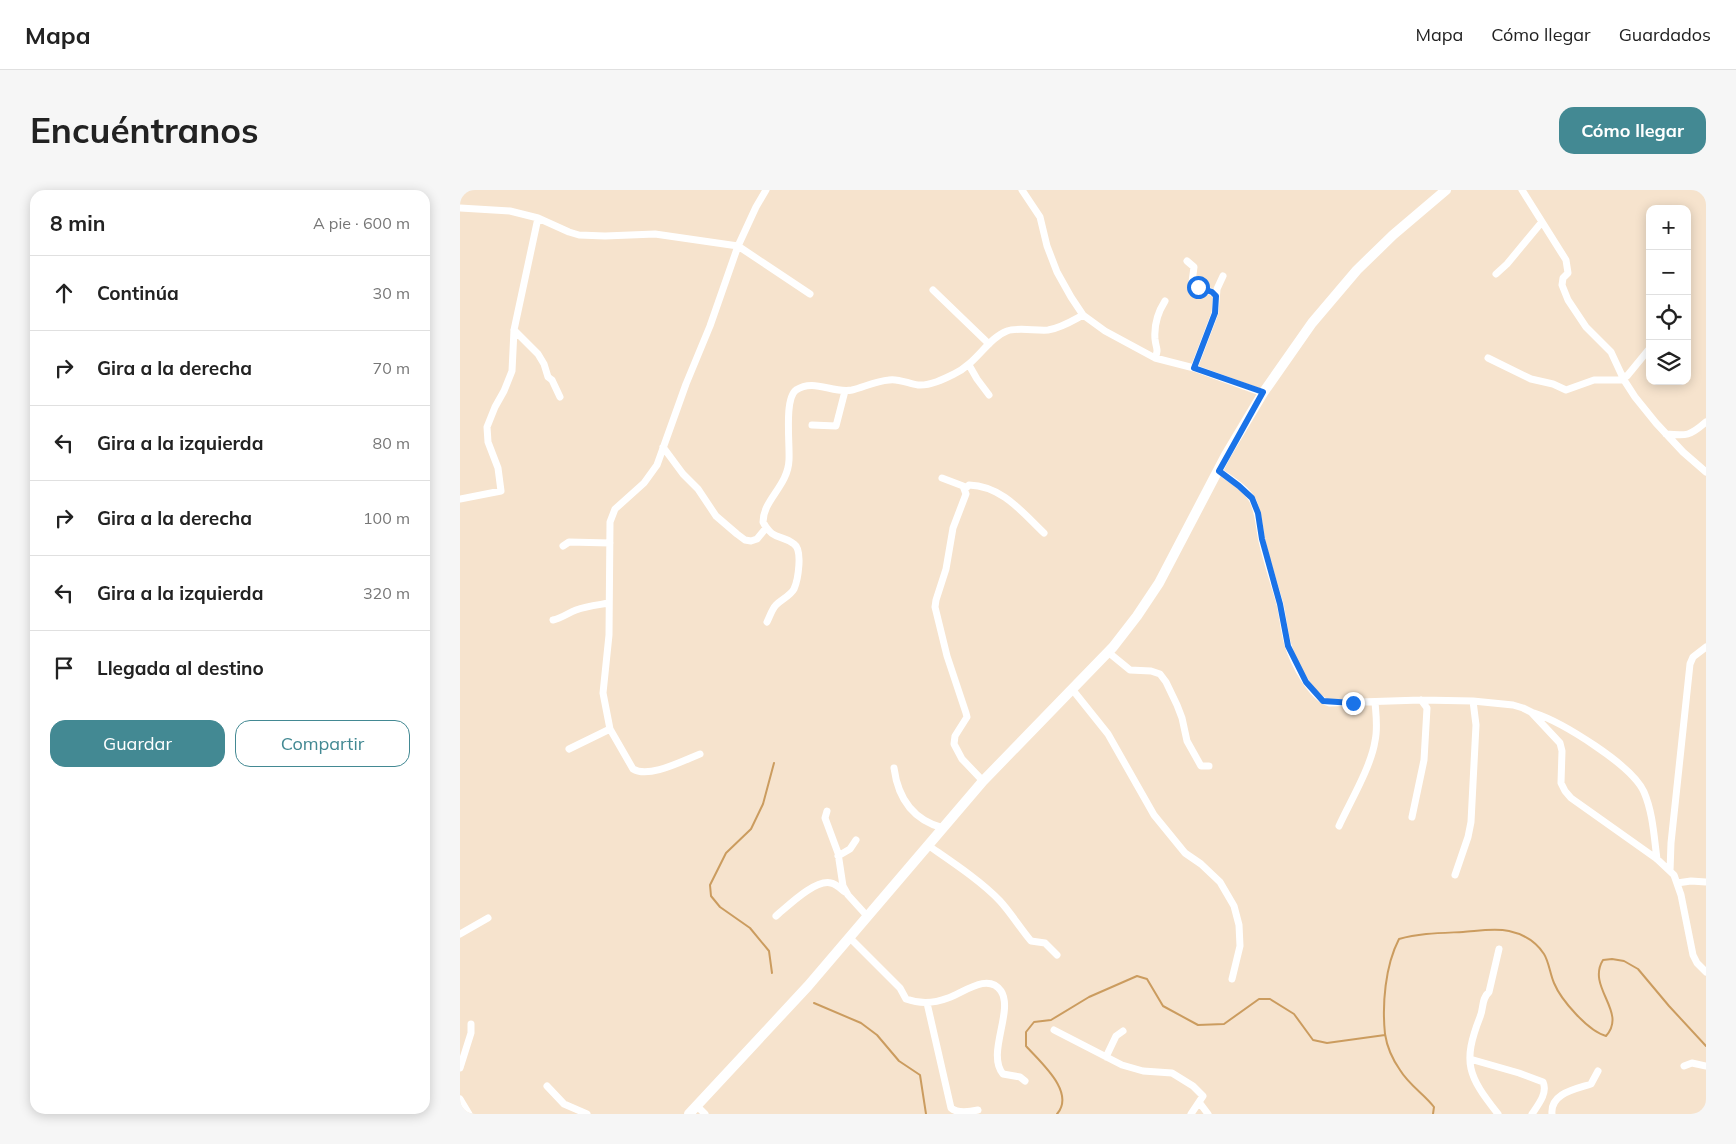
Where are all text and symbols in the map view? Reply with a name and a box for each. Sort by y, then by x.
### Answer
text: Mapa [25,20,91,50]
text: Mapa [1415,23,1463,46]
text: Cómo llegar [1491,23,1591,46]
text: Guardados [1619,23,1711,46]
button: Cómo llegar [1559,107,1706,154]
text: Encuéntranos [30,108,259,152]
map controls [1646,205,1691,385]
button: + [1646,205,1691,250]
text: 8 min [50,210,105,236]
text: A pie · 600 m [313,213,410,233]
button: − [1646,250,1691,295]
route start [1187,276,1210,299]
icon: ahead [50,279,78,307]
text: Continúa [97,281,179,305]
text: 30 m [373,283,410,303]
button: locate [1646,295,1691,340]
button: layers [1646,340,1691,385]
icon: right [50,354,78,382]
text: Gira a la derecha [97,356,252,380]
text: 70 m [373,358,410,378]
icon: left [50,429,78,457]
text: Gira a la izquierda [97,431,263,455]
text: 80 m [373,433,410,453]
icon: right [50,504,78,532]
text: Gira a la derecha [97,506,252,530]
text: 100 m [363,508,410,528]
icon: left [50,579,78,607]
text: Gira a la izquierda [97,581,263,605]
text: 320 m [363,583,410,603]
icon: arrive [50,654,78,682]
text: Llegada al destino [97,656,264,680]
route end [1342,692,1365,715]
button: Guardar [50,720,225,767]
button: Compartir [235,720,410,767]

